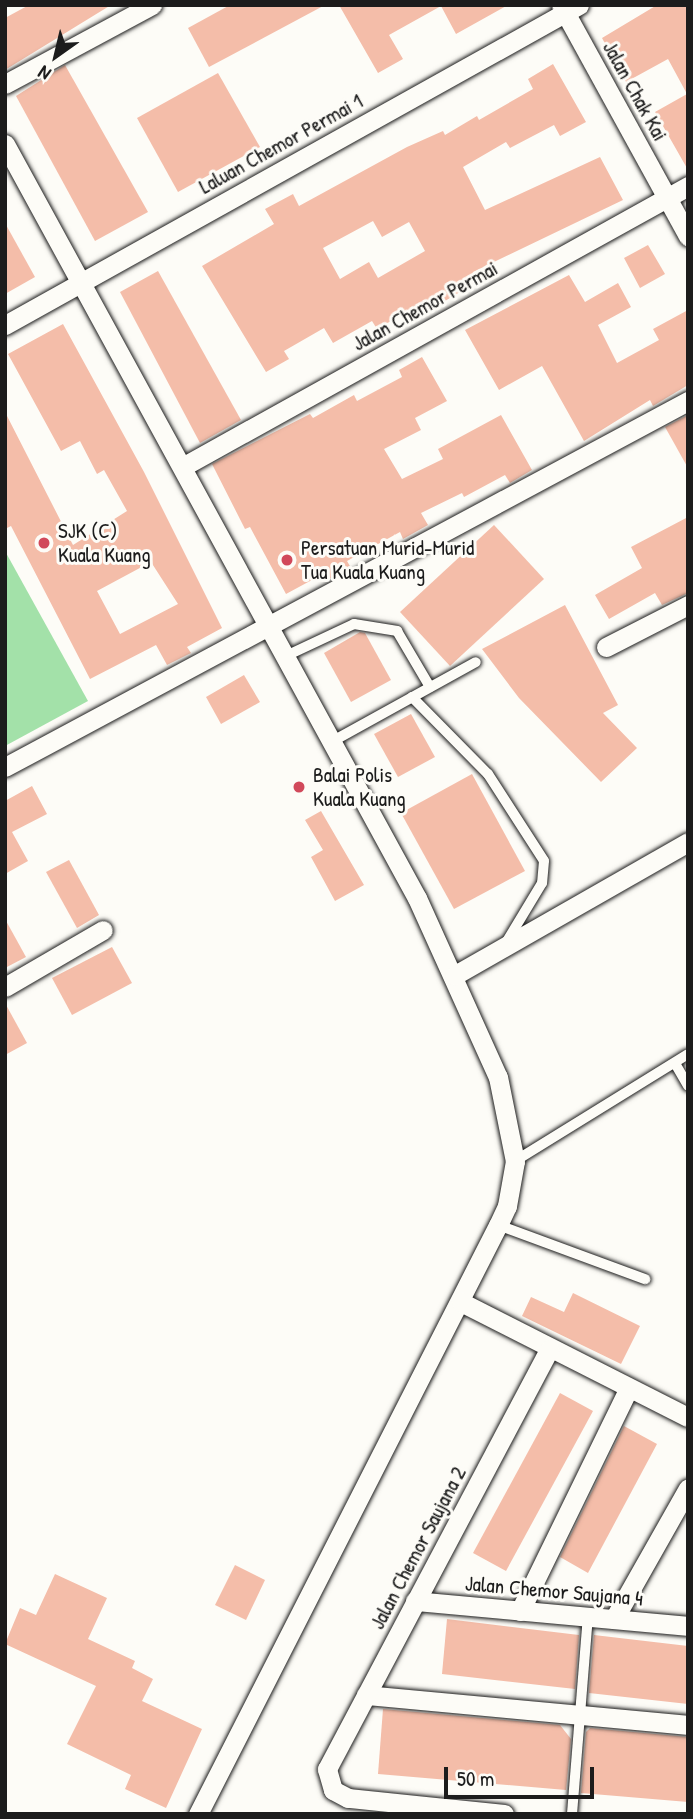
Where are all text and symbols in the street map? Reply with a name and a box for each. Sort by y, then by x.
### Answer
north arrow [21,21,91,91]
street label: Jalan Chak Kai [597,37,673,145]
text: N [33,60,56,87]
street label: Laluan Chemor Permai 1 [195,89,367,199]
street label: Jalan Chemor Permai [348,256,502,356]
place label: SJK (C) Kuala Kuang [58,518,151,568]
marker: SJK (C) Kuala Kuang [36,535,52,551]
place label: Persatuan Murid-Murid Tua Kuala Kuang [301,535,474,585]
marker: Persatuan Murid-Murid Tua Kuala Kuang [279,552,295,568]
place label: Balai Polis Kuala Kuang [313,762,406,812]
marker: Balai Polis Kuala Kuang [291,779,307,795]
street label: Jalan Chemor Saujana 2 [365,1462,471,1634]
street label: Jalan Chemor Saujana 4 [464,1571,644,1611]
scale bar [448,1752,598,1796]
text: 50 m [457,1764,494,1793]

